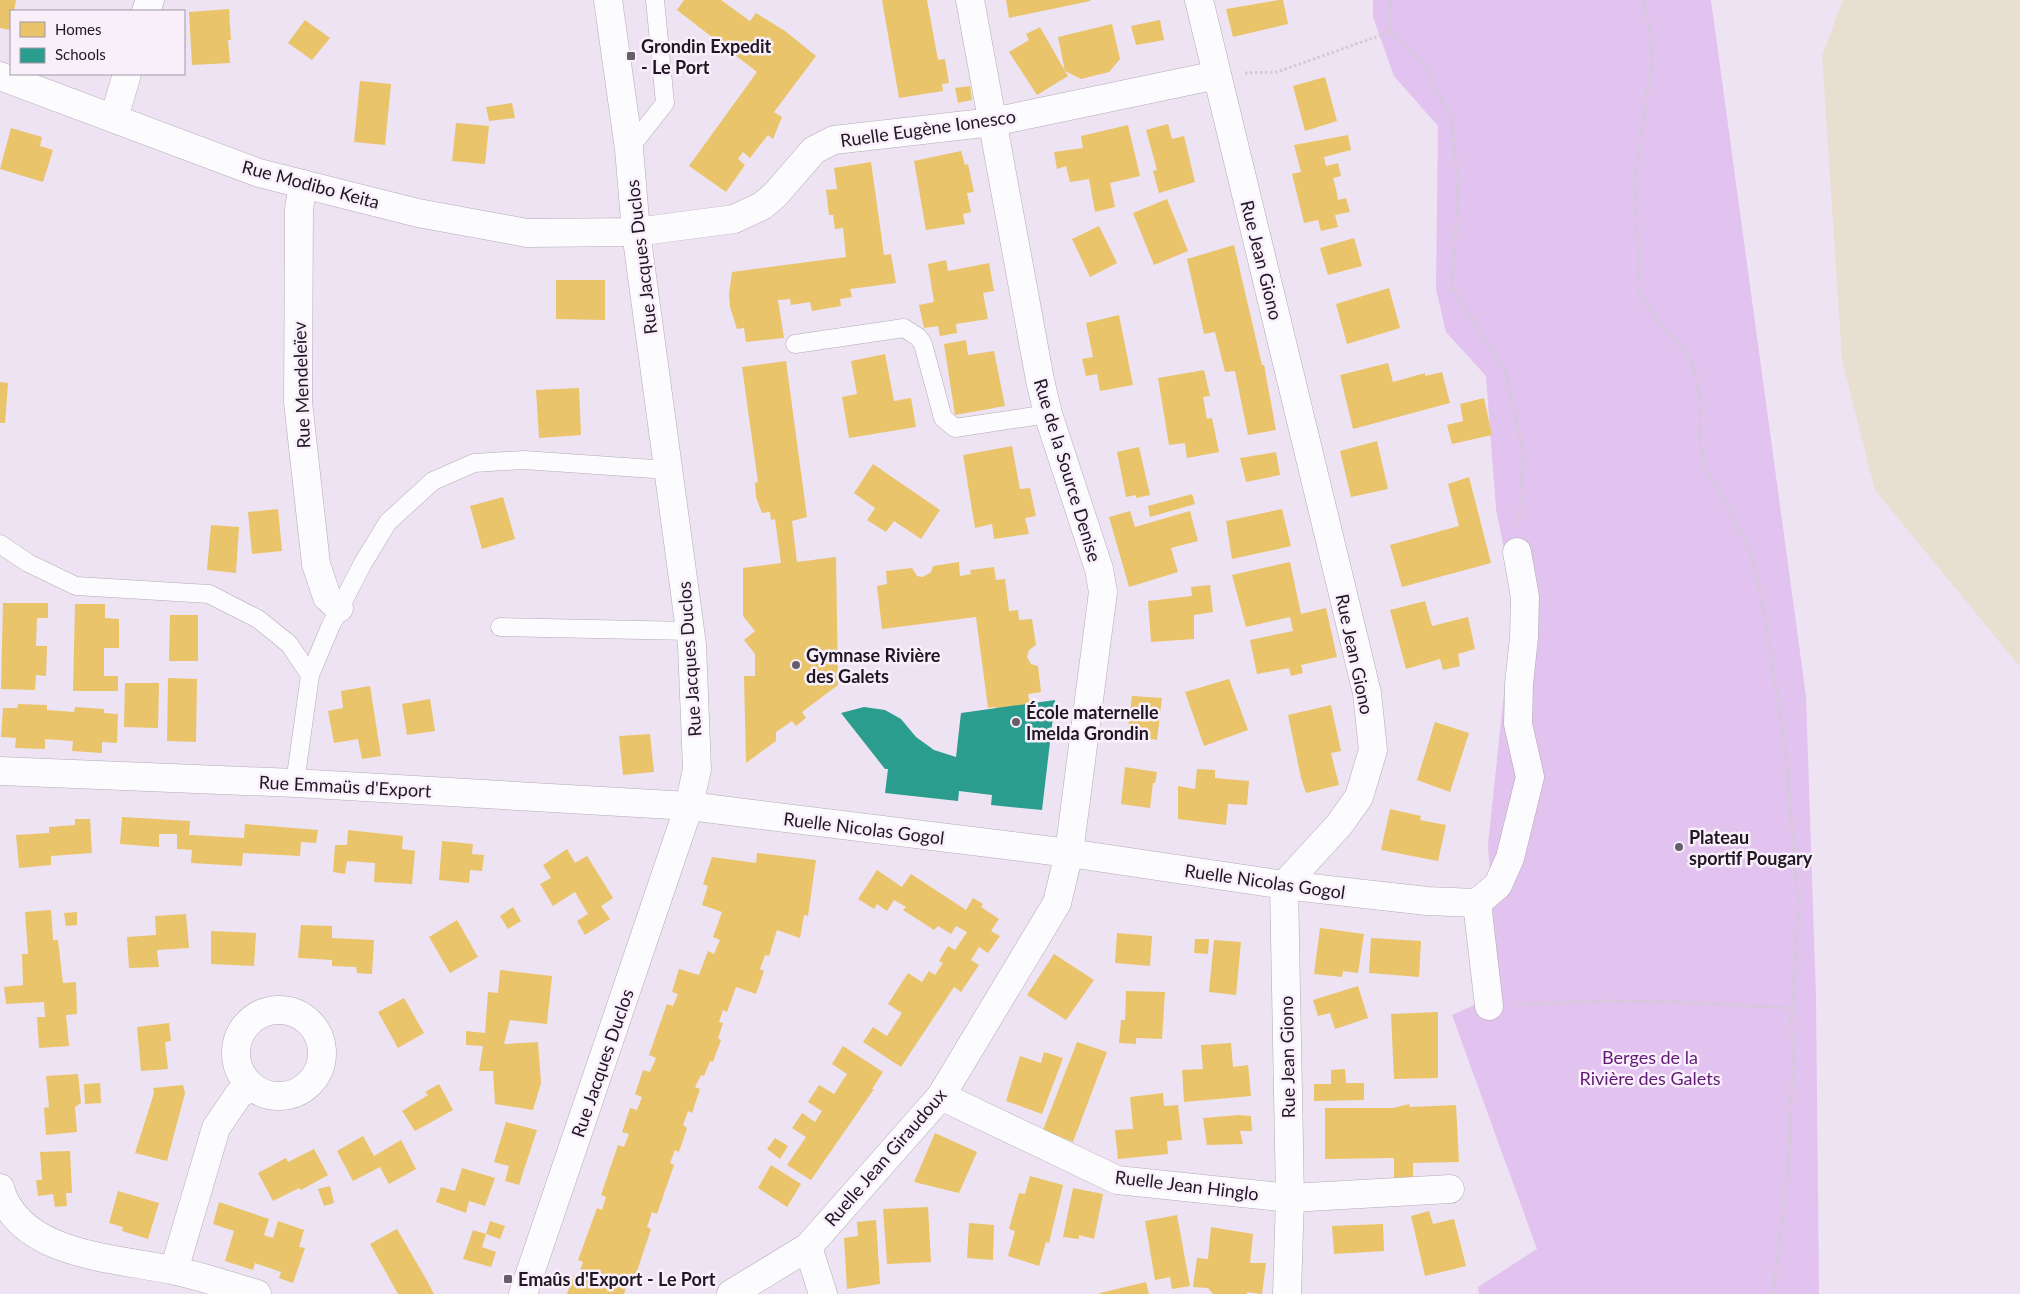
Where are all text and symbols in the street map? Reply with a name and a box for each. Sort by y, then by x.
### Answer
legend [10,10,185,75]
text: Homes [55,20,101,38]
place label: Grondin Expedit - Le Port [641,35,772,78]
text: Schools [55,45,106,63]
marker: Grondin Expedit - Le Port [625,50,637,62]
street label: Ruelle Eugène Ionesco [839,105,1017,151]
street label: Rue Modibo Keita [240,155,382,213]
street label: Rue Jacques Duclos [621,178,661,336]
street label: Rue Jean Giono [1236,198,1288,322]
street label: Rue Mendeleïev [288,320,314,449]
street label: Rue de la Source Denise [1030,376,1106,564]
street label: Rue Jacques Duclos [673,580,705,737]
street label: Rue Jean Giono [1331,592,1379,716]
place label: Gymnase Rivière des Galets [806,644,941,687]
marker: Gymnase Rivière des Galets [790,659,802,671]
place label: École maternelle Imelda Grondin [1026,701,1159,744]
marker: École maternelle Imelda Grondin [1010,716,1022,728]
street label: Rue Emmaüs d'Export [258,770,432,802]
street label: Ruelle Nicolas Gogol [782,807,946,849]
place label: Plateau sportif Pougary [1689,826,1813,869]
marker: Plateau sportif Pougary [1673,841,1685,853]
street label: Ruelle Nicolas Gogol [1183,859,1347,903]
street label: Rue Jacques Duclos [566,986,638,1140]
street label: Rue Jean Giono [1275,995,1299,1119]
park label: Berges de la Rivière des Galets [1580,1046,1721,1089]
street label: Ruelle Jean Giraudoux [819,1084,951,1230]
street label: Ruelle Jean Hinglo [1114,1165,1260,1205]
place label: Emaûs d'Export - Le Port [518,1268,716,1290]
marker: Emaûs d'Export - Le Port [502,1273,514,1285]

